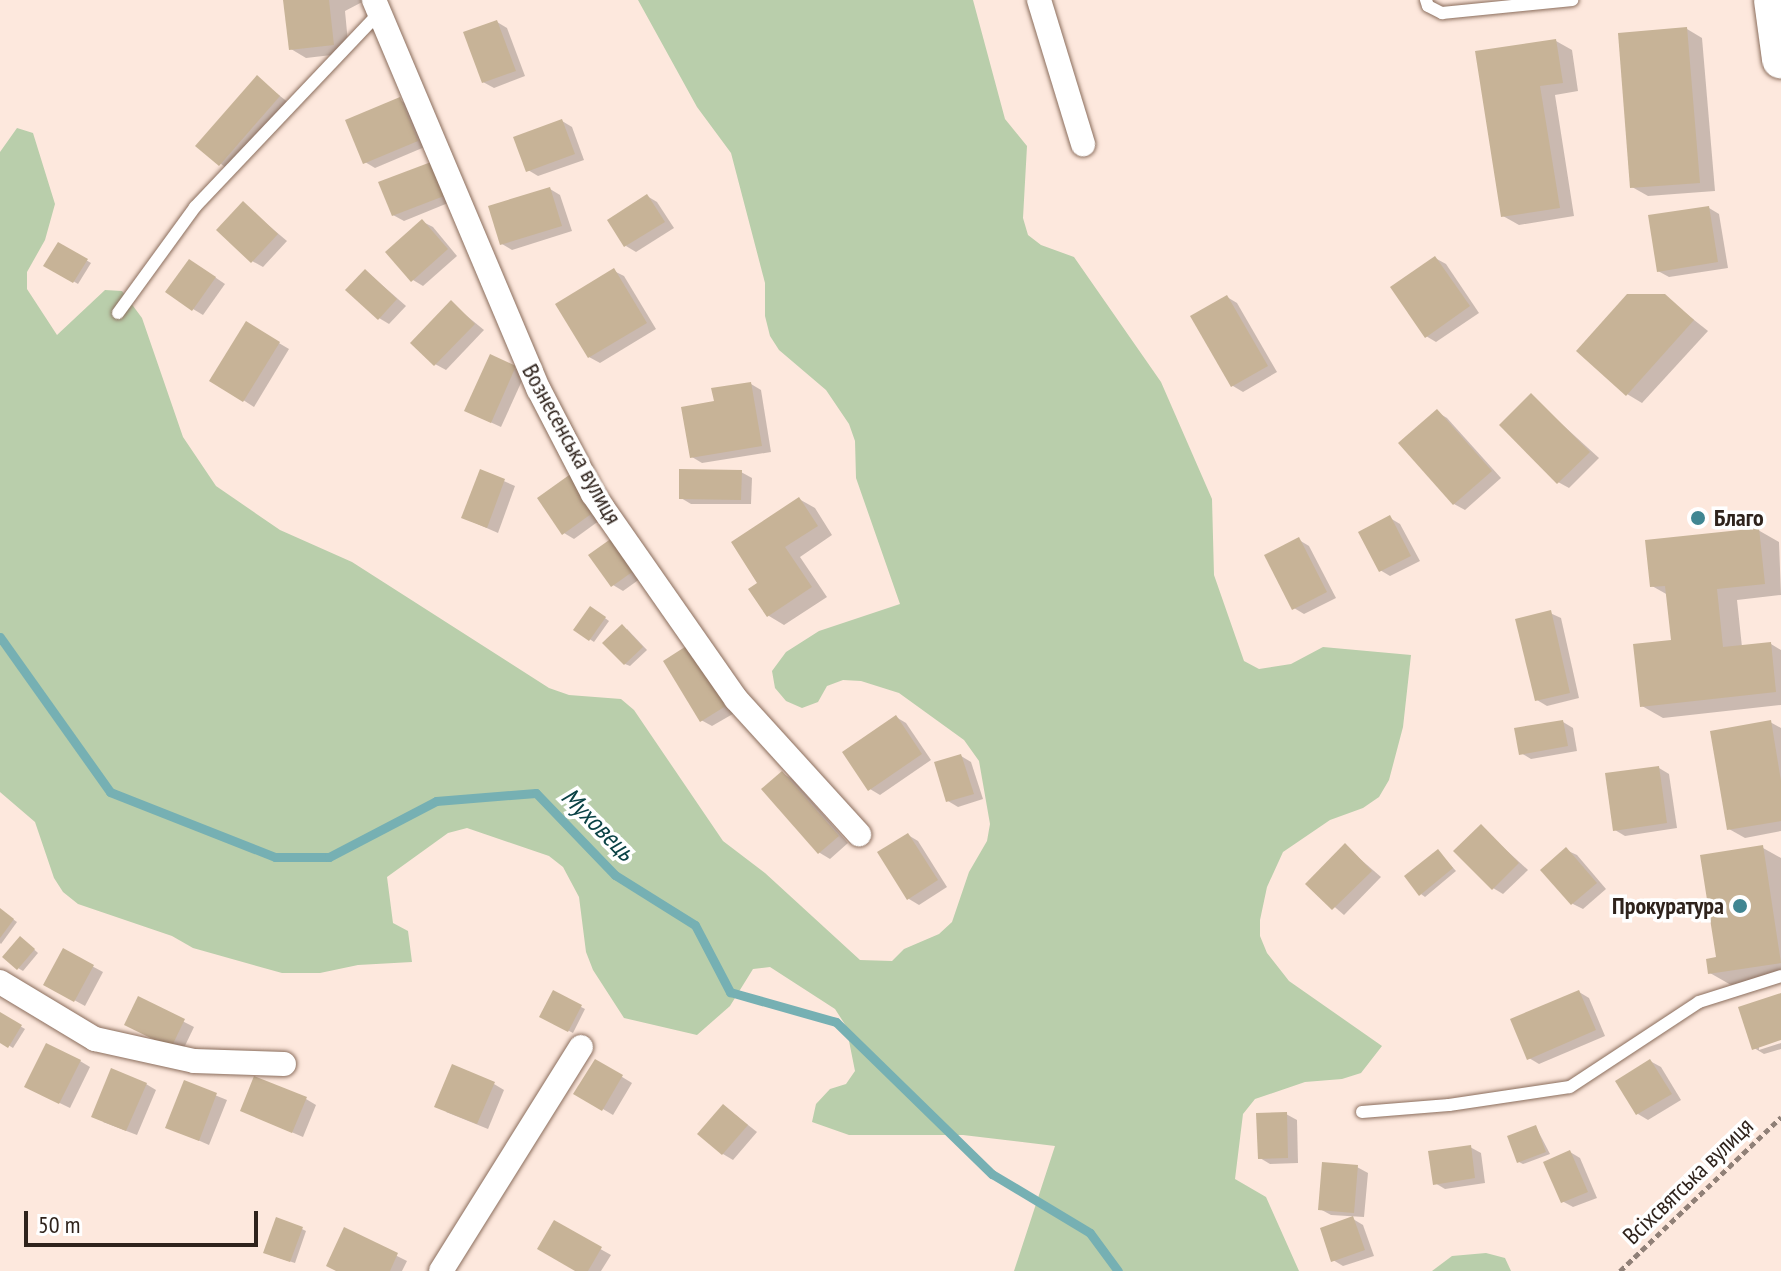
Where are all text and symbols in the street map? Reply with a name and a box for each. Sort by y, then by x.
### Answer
street label: Вознесенська вулиця [516,359,628,529]
place label: Благо [1714,504,1764,532]
marker: Благо [1689,509,1707,527]
water label: Муховець [555,781,641,867]
place label: Прокуратура [1612,892,1724,920]
marker: Прокуратура [1731,897,1749,915]
street label: Всіхсвятська вулиця [1617,1112,1759,1250]
scale bar [28,1195,262,1245]
text: 50 m [38,1209,80,1240]

